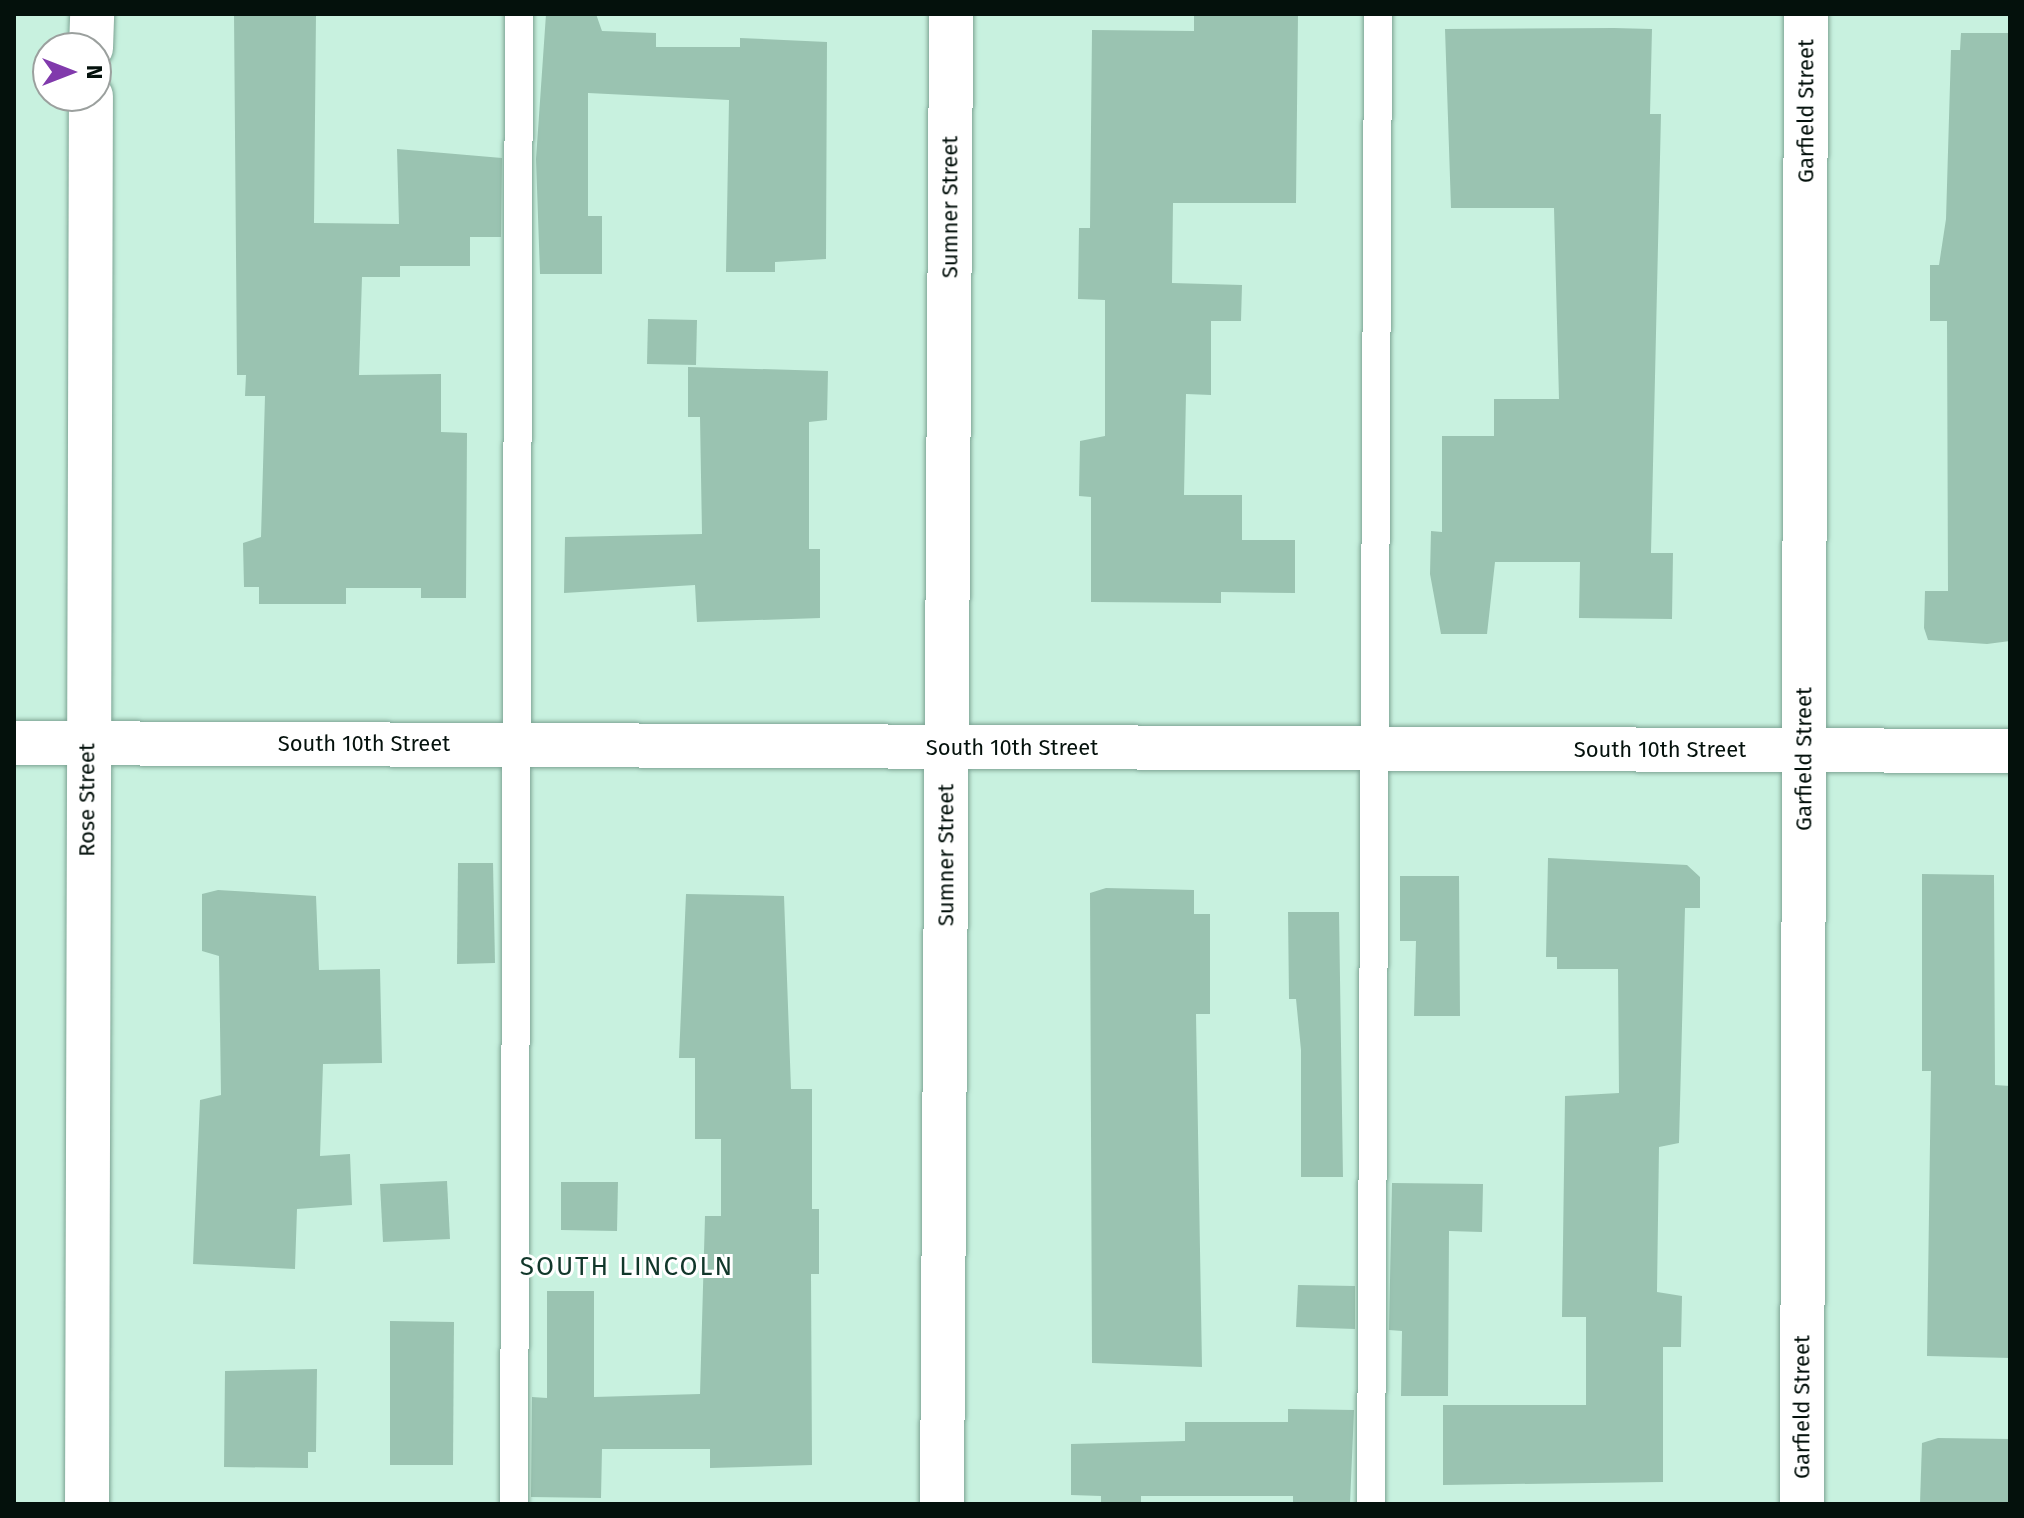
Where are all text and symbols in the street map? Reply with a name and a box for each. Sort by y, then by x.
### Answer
north arrow [32,32,112,112]
street label: Garfield Street [1793,39,1819,183]
text: N [81,65,108,79]
street label: Sumner Street [937,136,963,278]
street label: Garfield Street [1791,687,1817,831]
street label: South 10th Street [278,731,450,757]
street label: South 10th Street [926,735,1098,761]
street label: South 10th Street [1574,737,1746,763]
street label: Rose Street [74,743,100,857]
street label: Sumner Street [933,784,959,926]
district label: SOUTH LINCOLN [520,1251,734,1283]
street label: Garfield Street [1789,1335,1815,1479]

